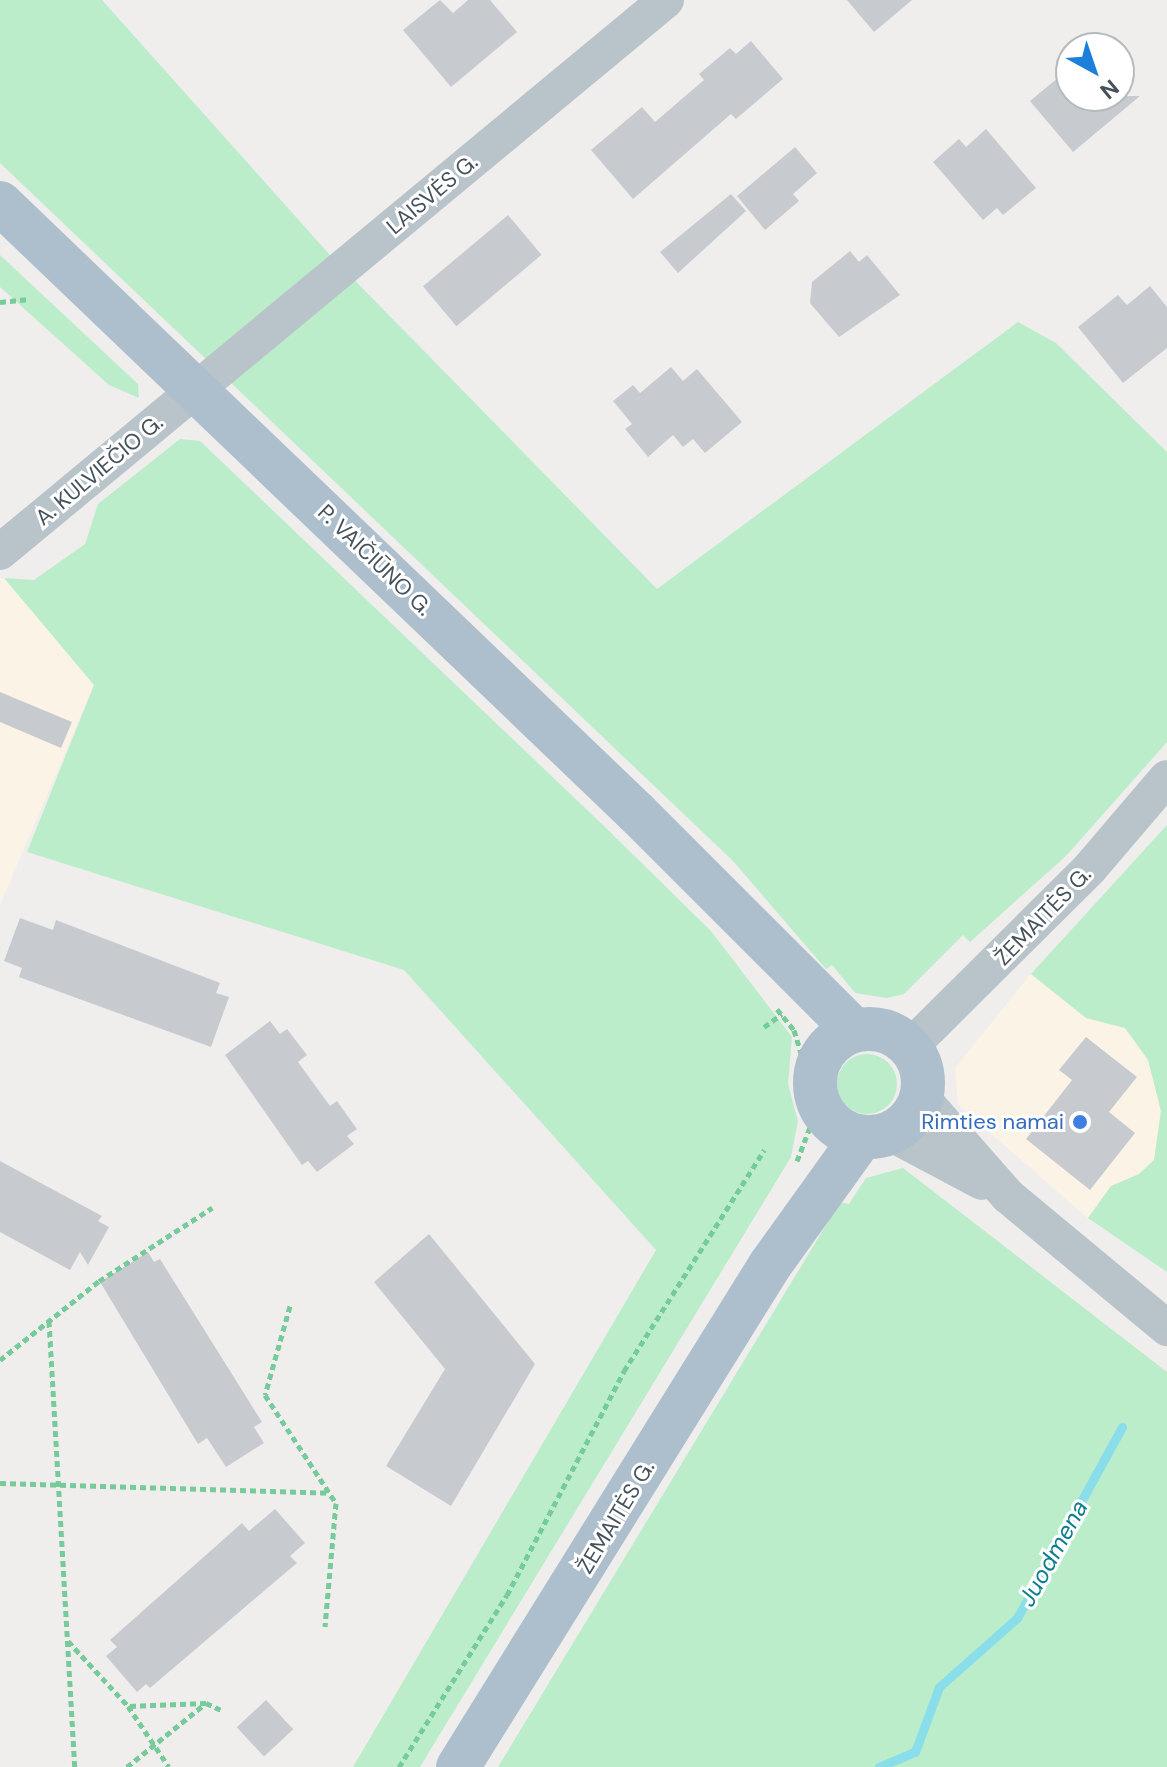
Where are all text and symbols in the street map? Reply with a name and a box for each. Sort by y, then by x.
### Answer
north arrow [1055,32,1135,112]
text: N [1094,73,1125,105]
street label: LAISVĖS G. [381,148,483,240]
street label: A. KULVIEČIO G. [30,409,168,531]
street label: P. VAIČIŪNO G. [313,499,437,621]
street label: ŽEMAITĖS G. [989,861,1097,971]
place label: Rimties namai [921,1109,1064,1135]
marker: Rimties namai [1071,1113,1089,1131]
street label: ŽEMAITĖS G. [572,1456,660,1578]
water label: Juodmena [1012,1495,1094,1611]

